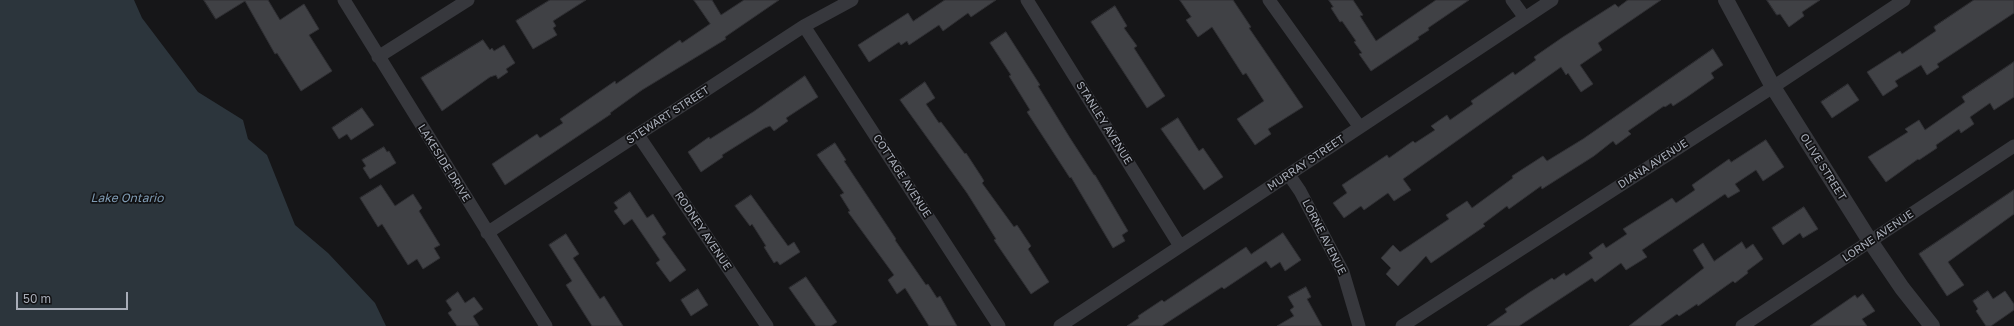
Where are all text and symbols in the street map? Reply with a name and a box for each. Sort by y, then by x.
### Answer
street label: STANLEY AVENUE [1073,79,1135,167]
street label: STEWART STREET [624,83,712,147]
street label: LAKESIDE DRIVE [415,122,473,204]
street label: OLIVE STREET [1797,131,1849,203]
street label: COTTAGE AVENUE [870,132,934,220]
street label: MURRAY STREET [1265,132,1347,194]
street label: DIANA AVENUE [1616,137,1690,191]
street label: RODNEY AVENUE [672,189,734,273]
water label: Lake Ontario [90,191,164,205]
street label: LORNE AVENUE [1299,197,1349,277]
street label: LORNE AVENUE [1840,207,1916,265]
scale bar [18,284,130,310]
text: 50 m [23,291,51,306]

